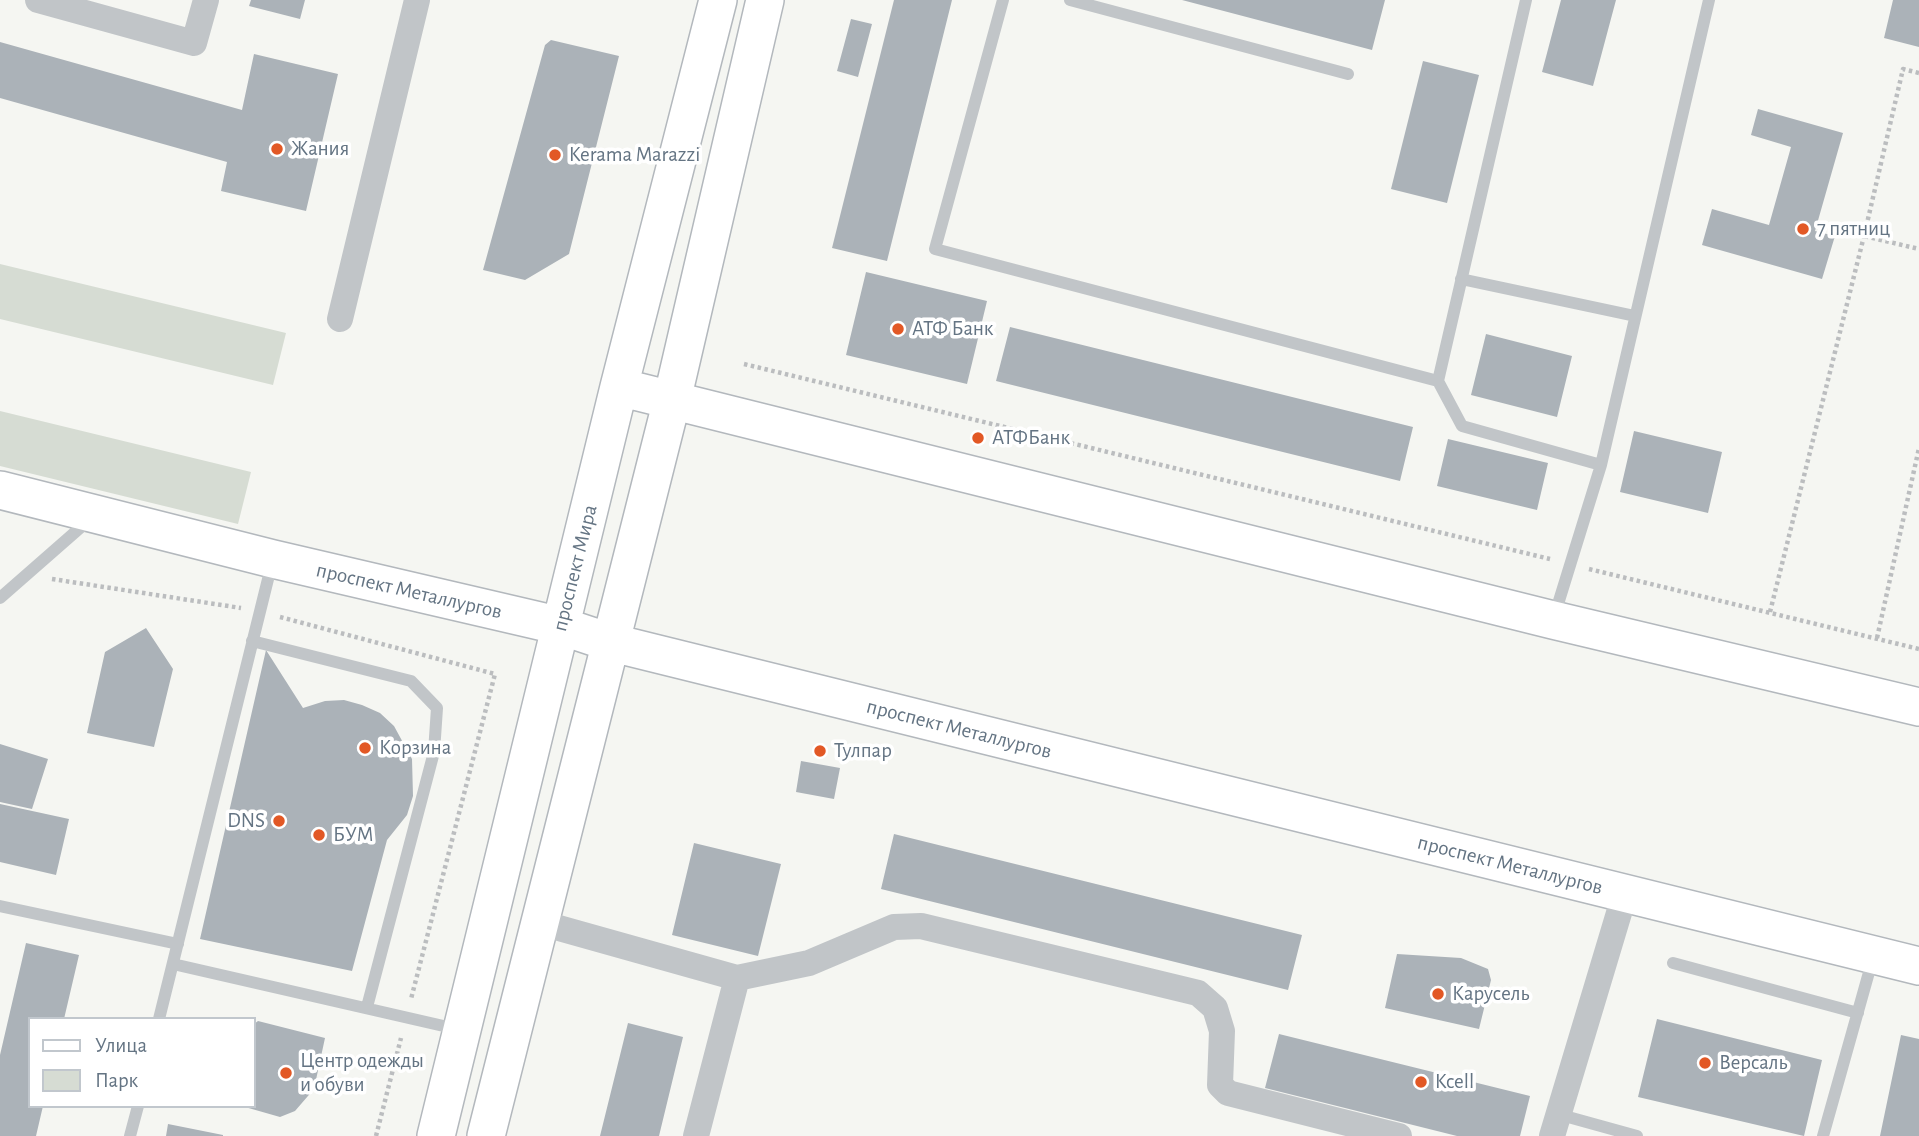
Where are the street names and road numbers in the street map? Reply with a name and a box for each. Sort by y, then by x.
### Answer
street label: проспект Мира [547,502,603,634]
street label: проспект Металлургов [314,557,504,625]
street label: проспект Металлургов [864,694,1054,764]
street label: проспект Металлургов [1415,830,1605,900]

